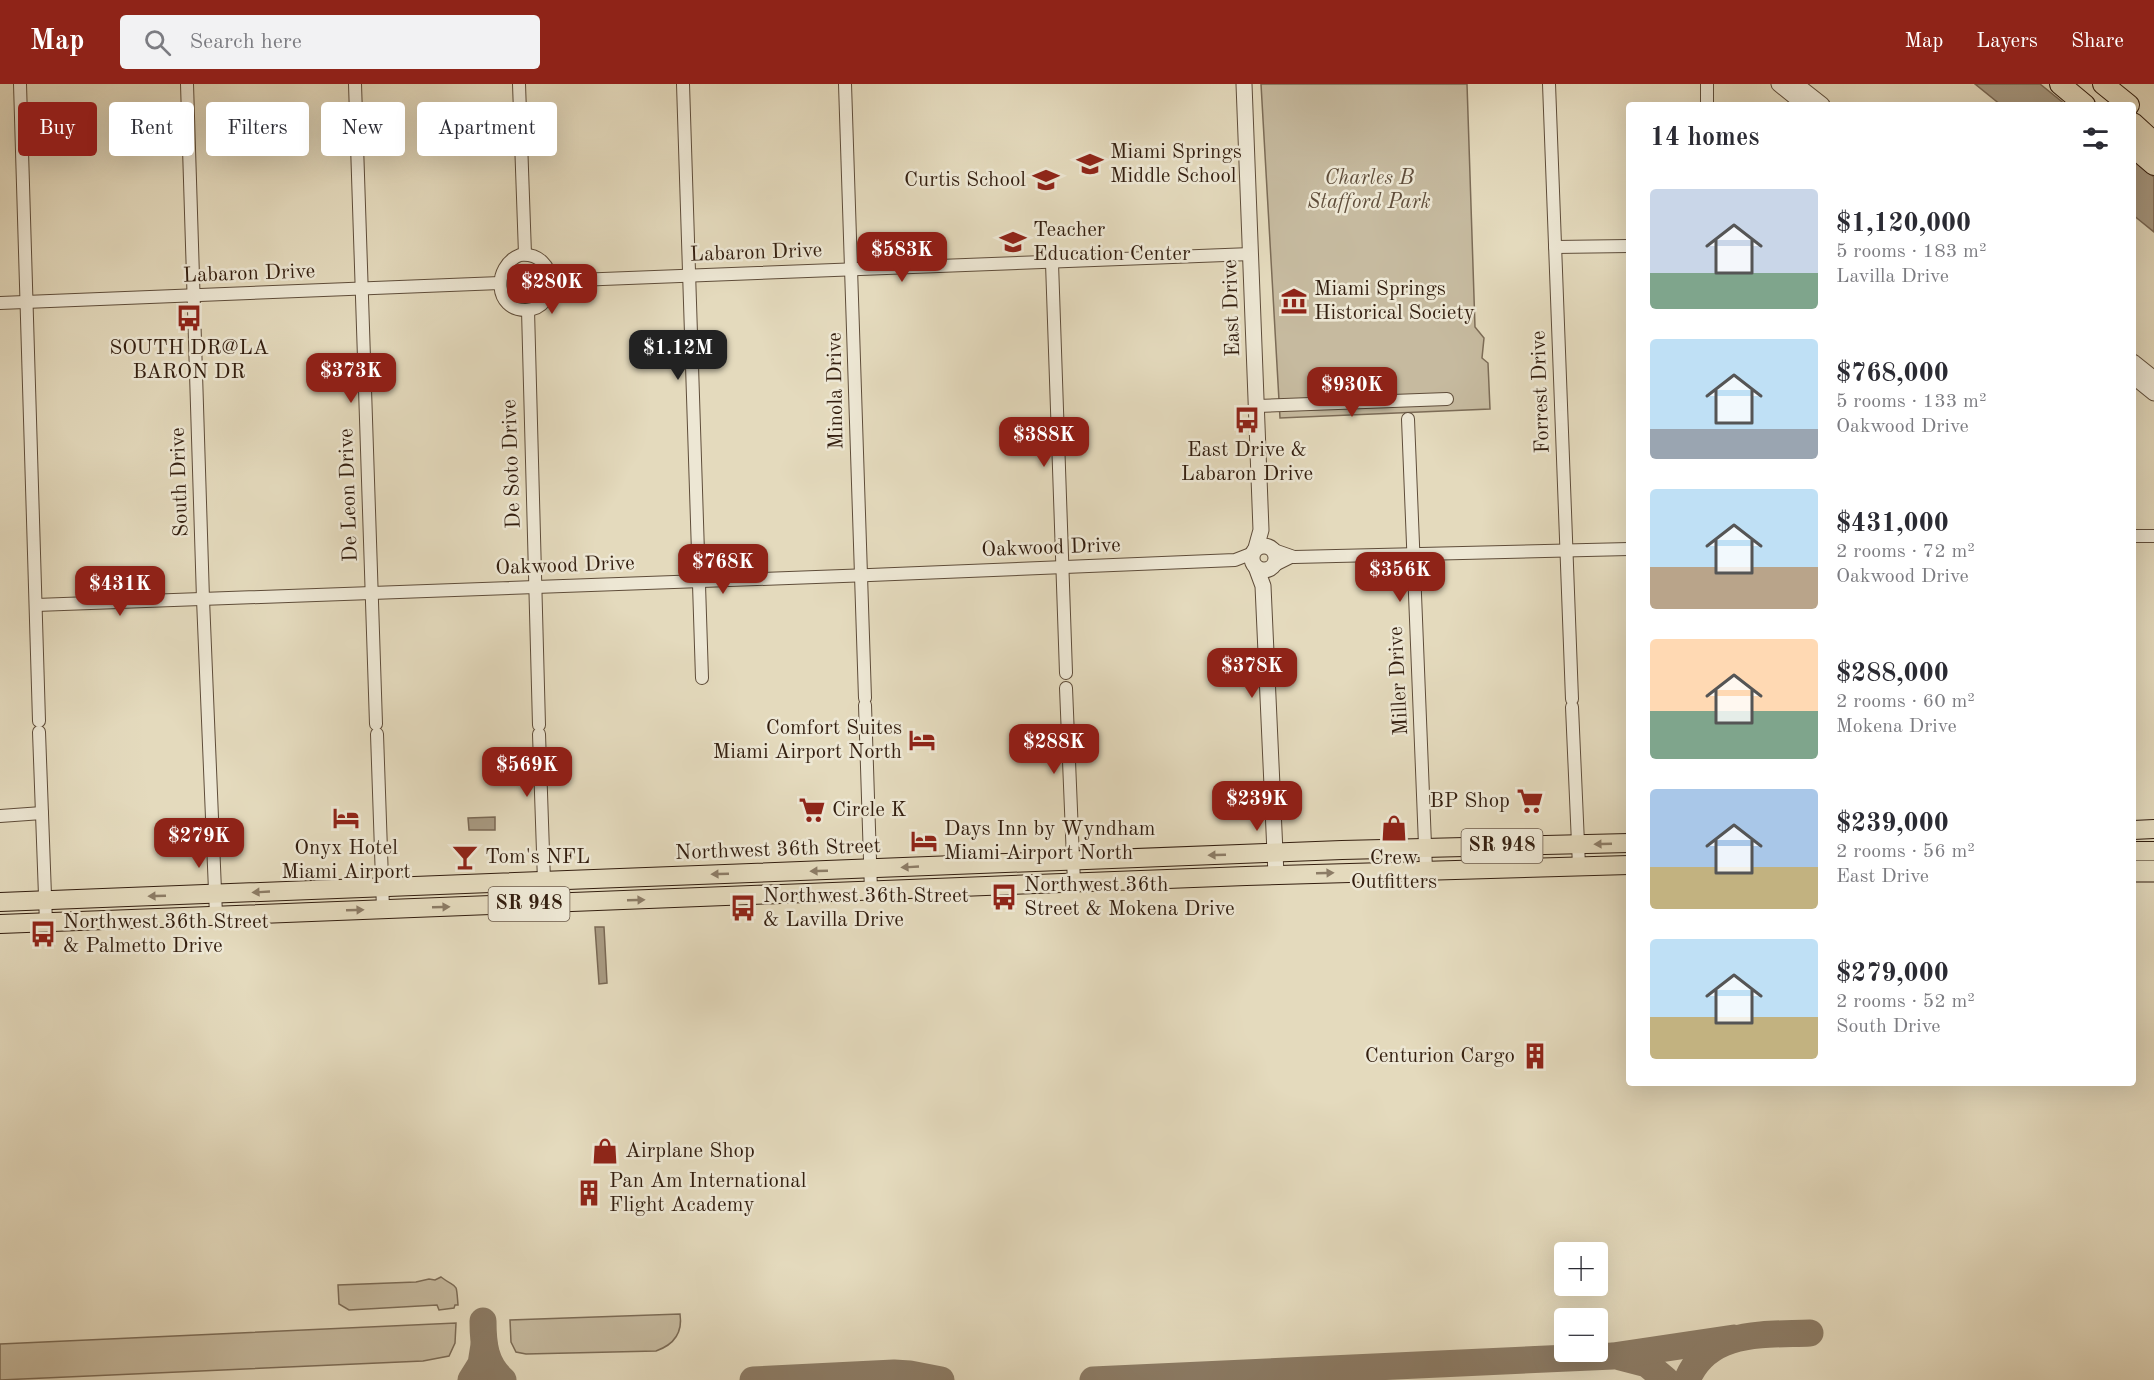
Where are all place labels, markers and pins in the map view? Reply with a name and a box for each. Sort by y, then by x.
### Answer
place label: Miami Springs Middle School [1110,142,1242,187]
school or university icon: Miami Springs Middle School [1075,149,1105,179]
school or university icon: Curtis School [1031,165,1061,195]
place label: Curtis School [904,170,1026,191]
place label: Teacher Education Center [1033,220,1191,265]
school or university icon: Teacher Education Center [998,227,1028,257]
pin: $583K [860,232,944,283]
pin: $280K [510,264,594,315]
place label: Miami Springs Historical Society [1314,279,1475,324]
museum icon: Miami Springs Historical Society [1279,286,1309,316]
bus stop icon: SOUTH DR@LA BARON DR [174,303,204,333]
pin: $1.12M [629,330,727,381]
place label: SOUTH DR@LA BARON DR [109,338,269,383]
pin: $373K [309,353,393,404]
pin: $930K [1310,367,1394,418]
bus stop icon: East Drive & Labaron Drive [1232,405,1262,435]
pin: $388K [1002,417,1086,468]
place label: East Drive & Labaron Drive [1181,440,1313,485]
pin: $768K [681,544,765,595]
pin: $356K [1358,552,1442,603]
pin: $431K [78,566,162,617]
pin: $378K [1210,648,1294,699]
place label: Comfort Suites Miami Airport North [713,718,902,763]
pin: $288K [1012,724,1096,775]
hotel icon: Comfort Suites Miami Airport North [907,725,937,755]
pin: $569K [485,747,569,798]
pin: $239K [1215,781,1299,832]
supermarket icon: BP Shop [1515,786,1545,816]
place label: BP Shop [1430,791,1510,812]
supermarket icon: Circle K [797,795,827,825]
place label: Circle K [832,800,907,821]
hotel icon: Onyx Hotel Miami Airport [331,803,361,833]
shop icon: Crew Outfitters [1379,813,1409,843]
pin: $279K [157,818,241,869]
place label: Days Inn by Wyndham Miami Airport North [944,819,1155,864]
hotel icon: Days Inn by Wyndham Miami Airport North [909,826,939,856]
place label: Onyx Hotel Miami Airport [281,838,411,883]
bar icon: Tom's NFL [450,842,480,872]
place label: Tom's NFL [485,847,590,868]
place label: Crew Outfitters [1351,848,1437,893]
place label: Northwest 36th Street & Mokena Drive [1024,875,1235,920]
bus stop icon: Northwest 36th Street & Mokena Drive [989,882,1019,912]
place label: Northwest 36th Street & Lavilla Drive [763,886,969,931]
bus stop icon: Northwest 36th Street & Lavilla Drive [728,893,758,923]
place label: Northwest 36th Street & Palmetto Drive [63,912,269,957]
bus stop icon: Northwest 36th Street & Palmetto Drive [28,919,58,949]
building icon: Centurion Cargo [1520,1041,1550,1071]
place label: Centurion Cargo [1365,1046,1515,1067]
shop icon: Airplane Shop [590,1136,620,1166]
place label: Airplane Shop [625,1141,755,1162]
place label: Pan Am International Flight Academy [609,1171,807,1216]
building icon: Pan Am International Flight Academy [574,1178,604,1208]

